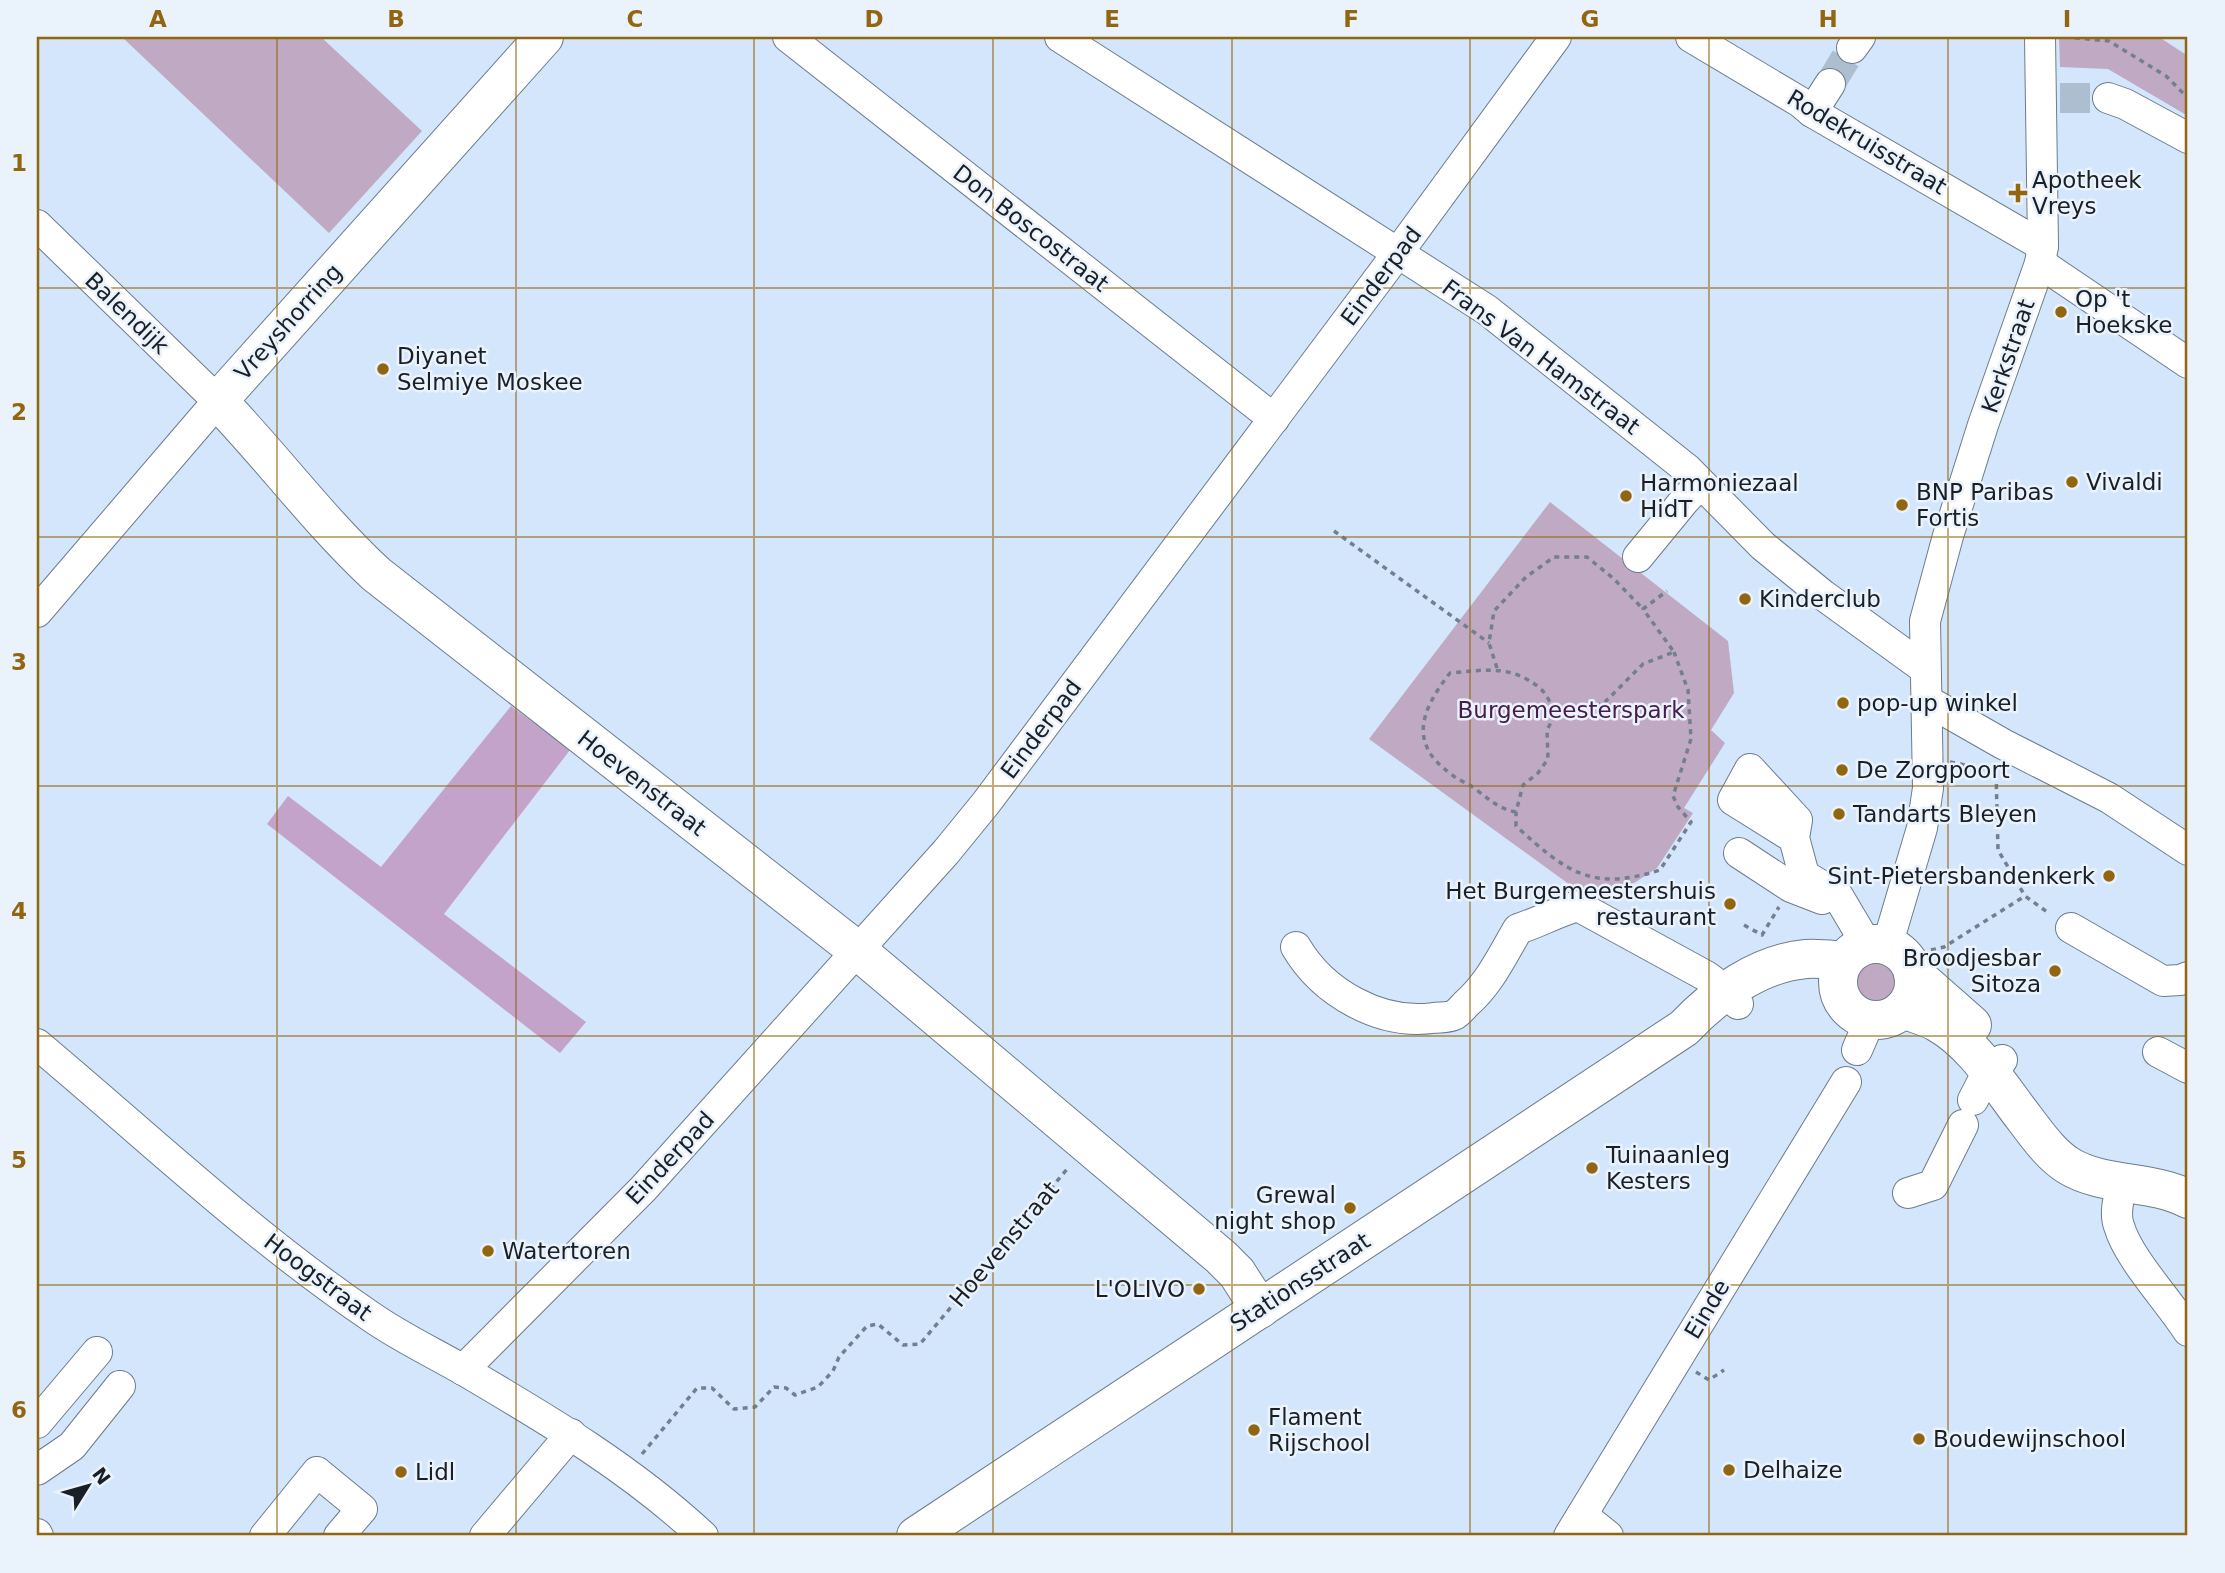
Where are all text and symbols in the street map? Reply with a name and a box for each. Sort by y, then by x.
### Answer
text: A [149,6,167,32]
text: B [387,6,405,32]
text: C [627,6,643,32]
text: D [864,6,884,32]
text: E [1104,6,1120,32]
text: F [1343,6,1359,32]
text: G [1581,6,1599,32]
text: H [1818,6,1838,32]
text: I [2063,6,2071,32]
street label: Rodekruisstraat [1783,84,1951,200]
text: 1 [11,150,27,176]
street label: Don Boscostraat [948,159,1114,297]
place label: Apotheek Vreys [2032,167,2142,219]
marker: Apotheek Vreys [2010,185,2026,201]
street label: Einderpad [1335,221,1427,331]
street label: Vreyshorring [229,259,347,385]
street label: Balendijk [80,267,175,360]
street label: Frans Van Hamstraat [1437,274,1645,440]
place label: Op 't Hoekske [2075,286,2172,338]
street label: Kerkstraat [1976,296,2040,416]
marker: Op 't Hoekske [2053,304,2069,320]
place label: Diyanet Selmiye Moskee [397,343,583,395]
marker: Diyanet Selmiye Moskee [375,361,391,377]
text: 2 [11,399,27,425]
place label: Vivaldi [2086,469,2163,495]
place label: Harmoniezaal HidT [1640,470,1799,522]
marker: Vivaldi [2064,474,2080,490]
place label: BNP Paribas Fortis [1916,479,2054,531]
marker: Harmoniezaal HidT [1618,488,1634,504]
marker: BNP Paribas Fortis [1894,497,1910,513]
place label: Kinderclub [1759,586,1881,612]
marker: Kinderclub [1737,591,1753,607]
text: 3 [11,649,27,675]
street label: Einderpad [995,674,1087,784]
place label: pop-up winkel [1857,690,2018,716]
marker: pop-up winkel [1835,695,1851,711]
park label: Burgemeesterspark [1458,697,1685,723]
street label: Hoevenstraat [573,725,711,841]
place label: De Zorgpoort [1856,757,2010,783]
marker: De Zorgpoort [1834,762,1850,778]
place label: Tandarts Bleyen [1852,801,2037,827]
marker: Tandarts Bleyen [1831,806,1847,822]
place label: Sint-Pietersbandenkerk [1828,863,2096,889]
marker: Sint-Pietersbandenkerk [2101,868,2117,884]
place label: Het Burgemeestershuis restaurant [1445,878,1716,930]
marker: Het Burgemeestershuis restaurant [1722,896,1738,912]
text: 4 [11,898,27,924]
place label: Broodjesbar Sitoza [1903,945,2042,997]
marker: Broodjesbar Sitoza [2047,963,2063,979]
street label: Einderpad [621,1106,719,1210]
place label: Tuinaanleg Kesters [1605,1142,1730,1194]
text: 5 [11,1147,27,1173]
marker: Tuinaanleg Kesters [1584,1160,1600,1176]
street label: Hoevenstraat [944,1176,1064,1312]
place label: Grewal night shop [1214,1182,1336,1234]
marker: Grewal night shop [1342,1200,1358,1216]
street label: Stationsstraat [1225,1227,1375,1337]
street label: Hoogstraat [259,1228,377,1326]
place label: Watertoren [502,1238,631,1264]
marker: Watertoren [480,1243,496,1259]
street label: Einde [1679,1275,1735,1343]
place label: L'OLIVO [1095,1276,1185,1302]
marker: L'OLIVO [1191,1281,1207,1297]
text: 6 [11,1397,27,1423]
place label: Flament Rijschool [1268,1404,1371,1456]
marker: Flament Rijschool [1246,1422,1262,1438]
place label: Boudewijnschool [1933,1426,2126,1452]
marker: Boudewijnschool [1911,1431,1927,1447]
north arrow [52,1450,122,1520]
place label: Delhaize [1743,1457,1843,1483]
place label: Lidl [415,1459,455,1485]
marker: Delhaize [1721,1462,1737,1478]
text: N [88,1463,115,1489]
marker: Lidl [393,1464,409,1480]

